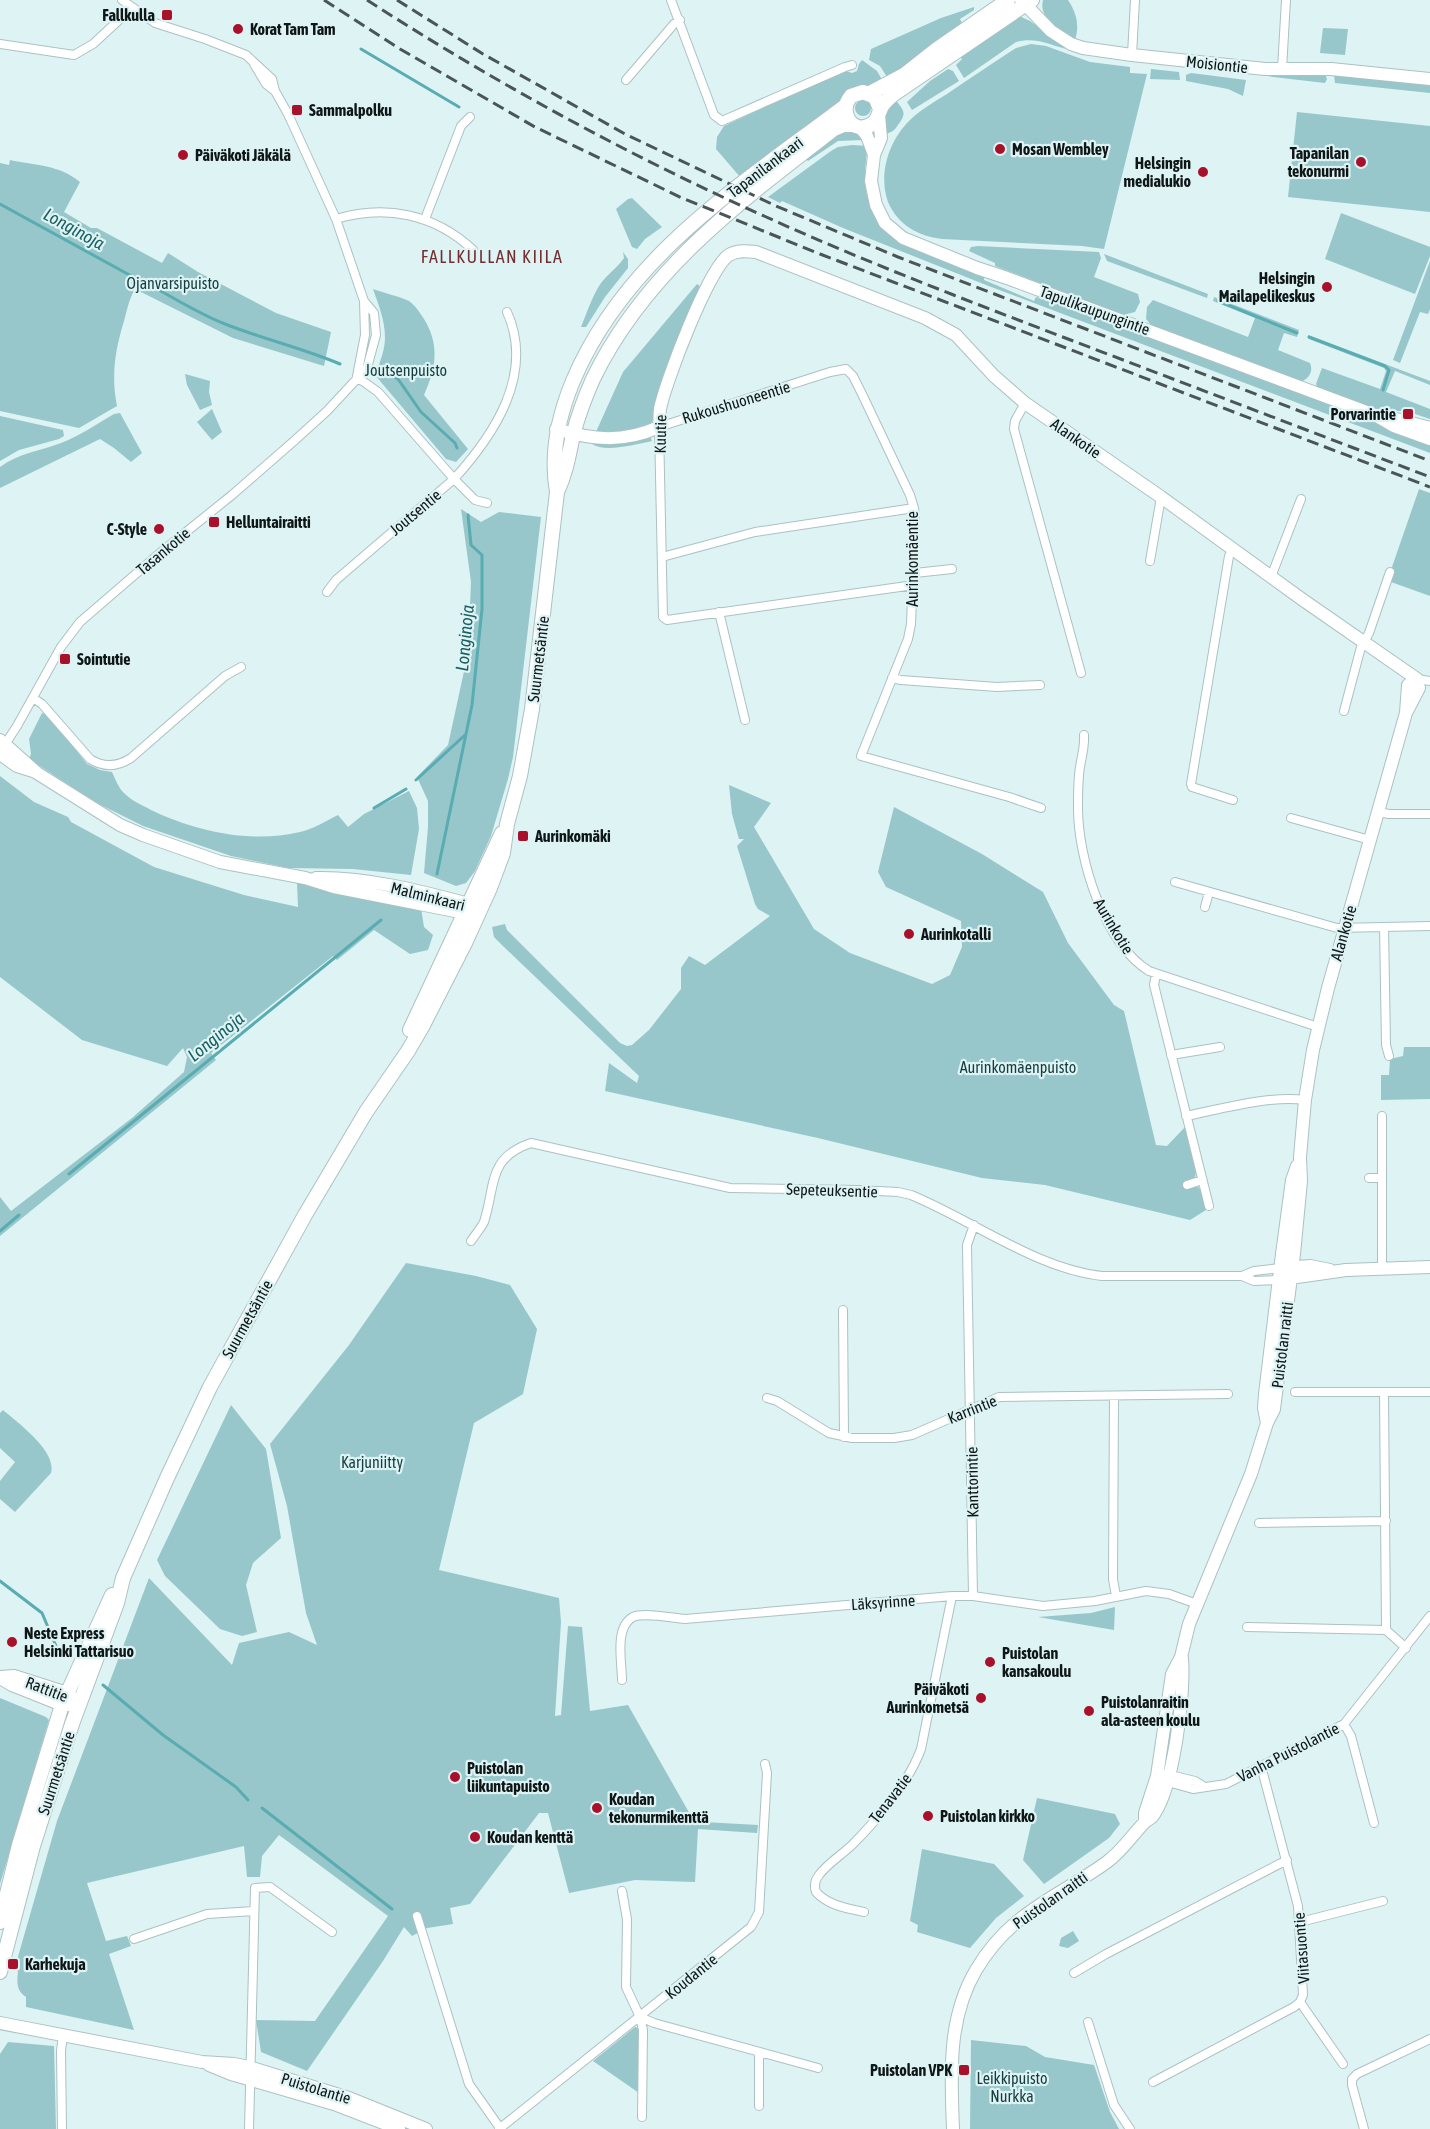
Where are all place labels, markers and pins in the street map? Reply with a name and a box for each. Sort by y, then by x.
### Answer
place label: Fallkulla [102,6,155,24]
marker: Fallkulla [160,8,174,22]
place label: Korat Tam Tam [250,20,336,38]
marker: Korat Tam Tam [231,22,245,36]
place label: Sammalpolku [309,101,392,119]
marker: Sammalpolku [290,103,304,117]
place label: Mosan Wembley [1012,140,1109,158]
marker: Mosan Wembley [993,142,1007,156]
place label: Tapanilan tekonurmi [1287,144,1349,180]
place label: Päiväkoti Jäkälä [195,146,291,164]
marker: Päiväkoti Jäkälä [176,148,190,162]
place label: Helsingin medialukio [1123,154,1191,190]
marker: Tapanilan tekonurmi [1354,155,1368,169]
marker: Helsingin medialukio [1196,165,1210,179]
place label: Helsingin Mailapelikeskus [1219,269,1315,305]
marker: Helsingin Mailapelikeskus [1320,280,1334,294]
place label: Porvarintie [1330,405,1396,423]
marker: Porvarintie [1401,407,1415,421]
place label: Helluntairaitti [226,513,311,531]
marker: Helluntairaitti [207,515,221,529]
place label: C-Style [107,520,147,538]
marker: C-Style [152,522,166,536]
place label: Sointutie [77,650,131,668]
marker: Sointutie [58,652,72,666]
place label: Aurinkomäki [534,827,611,845]
marker: Aurinkomäki [516,829,530,843]
place label: Aurinkotalli [920,925,991,943]
marker: Aurinkotalli [902,927,916,941]
place label: Neste Express Helsinki Tattarisuo [24,1624,134,1660]
marker: Neste Express Helsinki Tattarisuo [5,1635,19,1649]
place label: Puistolan kansakoulu [1002,1644,1072,1680]
marker: Puistolan kansakoulu [983,1655,997,1669]
place label: Päiväkoti Aurinkometsä [886,1680,969,1716]
marker: Päiväkoti Aurinkometsä [974,1691,988,1705]
place label: Puistolanraitin ala-asteen koulu [1101,1693,1200,1729]
marker: Puistolanraitin ala-asteen koulu [1082,1704,1096,1718]
place label: Puistolan liikuntapuisto [467,1759,550,1795]
marker: Puistolan liikuntapuisto [448,1770,462,1784]
place label: Koudan tekonurmikenttä [608,1790,709,1826]
marker: Koudan tekonurmikenttä [590,1801,604,1815]
place label: Puistolan kirkko [940,1807,1036,1825]
marker: Puistolan kirkko [921,1809,935,1823]
place label: Koudan kenttä [487,1828,573,1846]
marker: Koudan kenttä [468,1830,482,1844]
place label: Karhekuja [25,1955,86,1973]
marker: Karhekuja [6,1957,20,1971]
place label: Puistolan VPK [870,2061,952,2079]
marker: Puistolan VPK [957,2063,971,2077]

